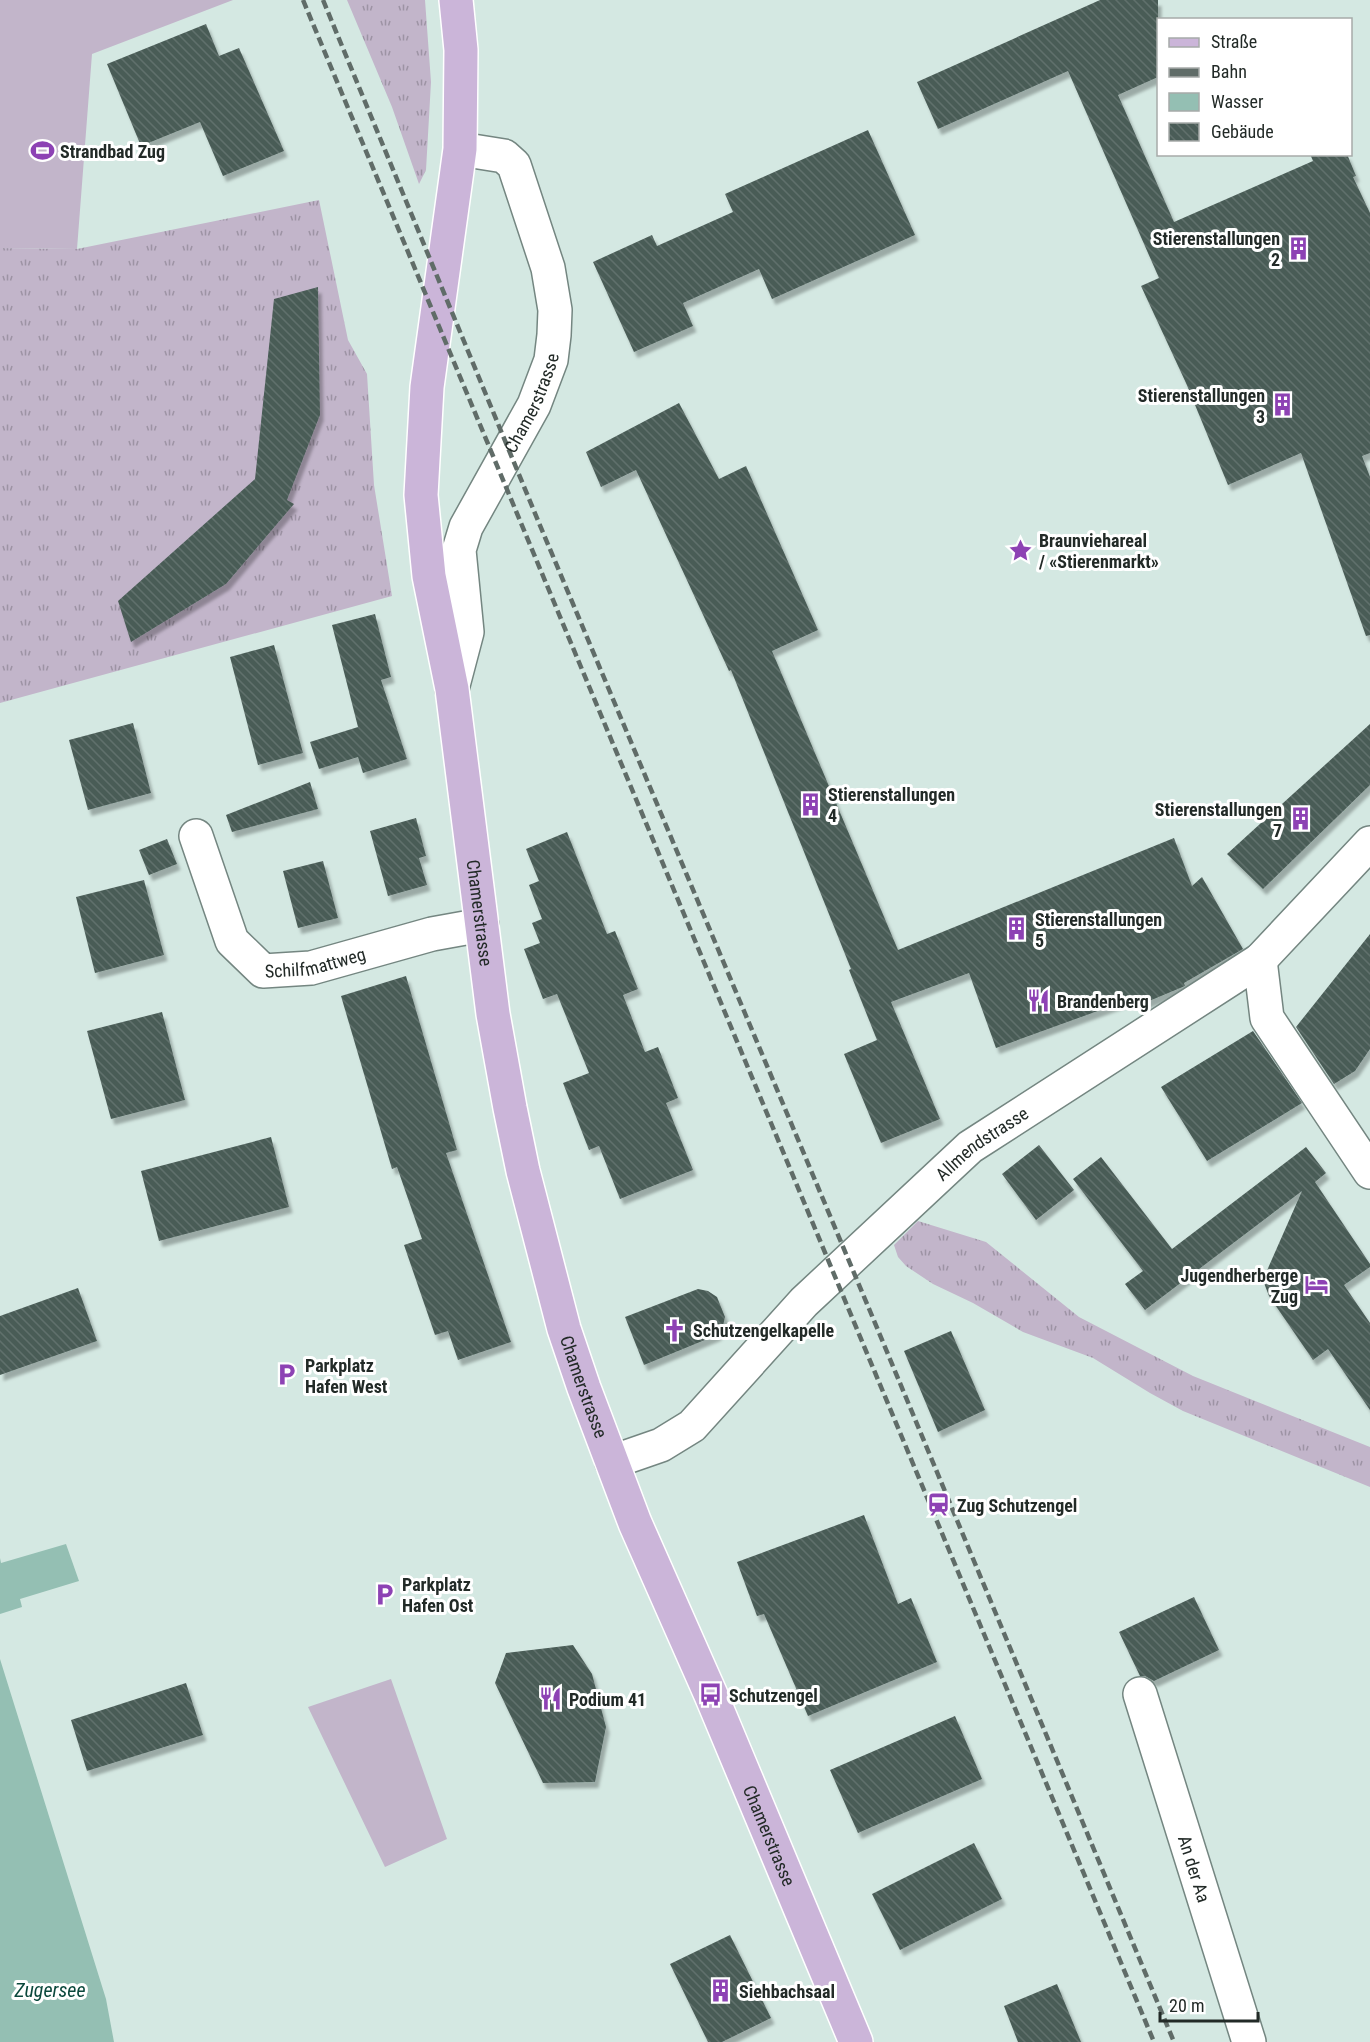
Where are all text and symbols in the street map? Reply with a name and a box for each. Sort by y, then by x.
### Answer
legend [1157,18,1352,156]
text: Straße [1211,31,1257,52]
text: Bahn [1211,61,1247,82]
text: Wasser [1211,91,1264,112]
text: Gebäude [1211,121,1274,142]
sports icon: Strandbad Zug [29,138,55,164]
place label: Strandbad Zug [60,141,165,162]
place label: Stierenstallungen 2 [1153,228,1280,270]
building icon: Stierenstallungen 2 [1285,235,1311,261]
street label: Chamerstrasse [499,352,562,456]
place label: Stierenstallungen 3 [1138,385,1265,427]
building icon: Stierenstallungen 3 [1270,392,1296,418]
place label: Braunviehareal / «Stierenmarkt» [1038,530,1159,572]
place icon: Braunviehareal / «Stierenmarkt» [1008,537,1034,563]
place label: Stierenstallungen 4 [828,784,955,826]
building icon: Stierenstallungen 4 [797,791,823,817]
place label: Stierenstallungen 7 [1155,799,1282,841]
building icon: Stierenstallungen 7 [1287,806,1313,832]
street label: Chamerstrasse [463,858,497,967]
place label: Stierenstallungen 5 [1035,909,1162,951]
building icon: Stierenstallungen 5 [1004,916,1030,942]
street label: Schilfmattweg [264,943,368,981]
restaurant icon: Brandenberg [1026,988,1052,1014]
place label: Brandenberg [1057,991,1149,1012]
street label: Allmendstrasse [931,1102,1032,1184]
place label: Jugendherberge Zug [1180,1265,1298,1307]
hotel icon: Jugendherberge Zug [1303,1272,1329,1298]
church icon: Schutzengelkapelle [662,1317,688,1343]
place label: Schutzengelkapelle [693,1320,835,1341]
street label: Chamerstrasse [556,1333,612,1441]
place label: Parkplatz Hafen West [305,1355,388,1397]
parking icon: Parkplatz Hafen West [274,1362,300,1388]
station icon: Zug Schutzengel [926,1492,952,1518]
place label: Zug Schutzengel [957,1495,1077,1516]
place label: Parkplatz Hafen Ost [402,1574,474,1616]
parking icon: Parkplatz Hafen Ost [371,1581,397,1607]
bus stop icon: Schutzengel [698,1682,724,1708]
place label: Schutzengel [729,1685,818,1706]
restaurant icon: Podium 41 [538,1686,564,1712]
place label: Podium 41 [569,1689,646,1710]
street label: Chamerstrasse [739,1782,800,1889]
street label: An der Aa [1174,1832,1215,1905]
water label: Zugersee [14,1978,85,2002]
building icon: Siehbachsaal [708,1978,734,2004]
place label: Siehbachsaal [739,1981,835,2002]
scale bar [1160,1985,1258,2023]
text: 20 m [1169,1995,1204,2016]

